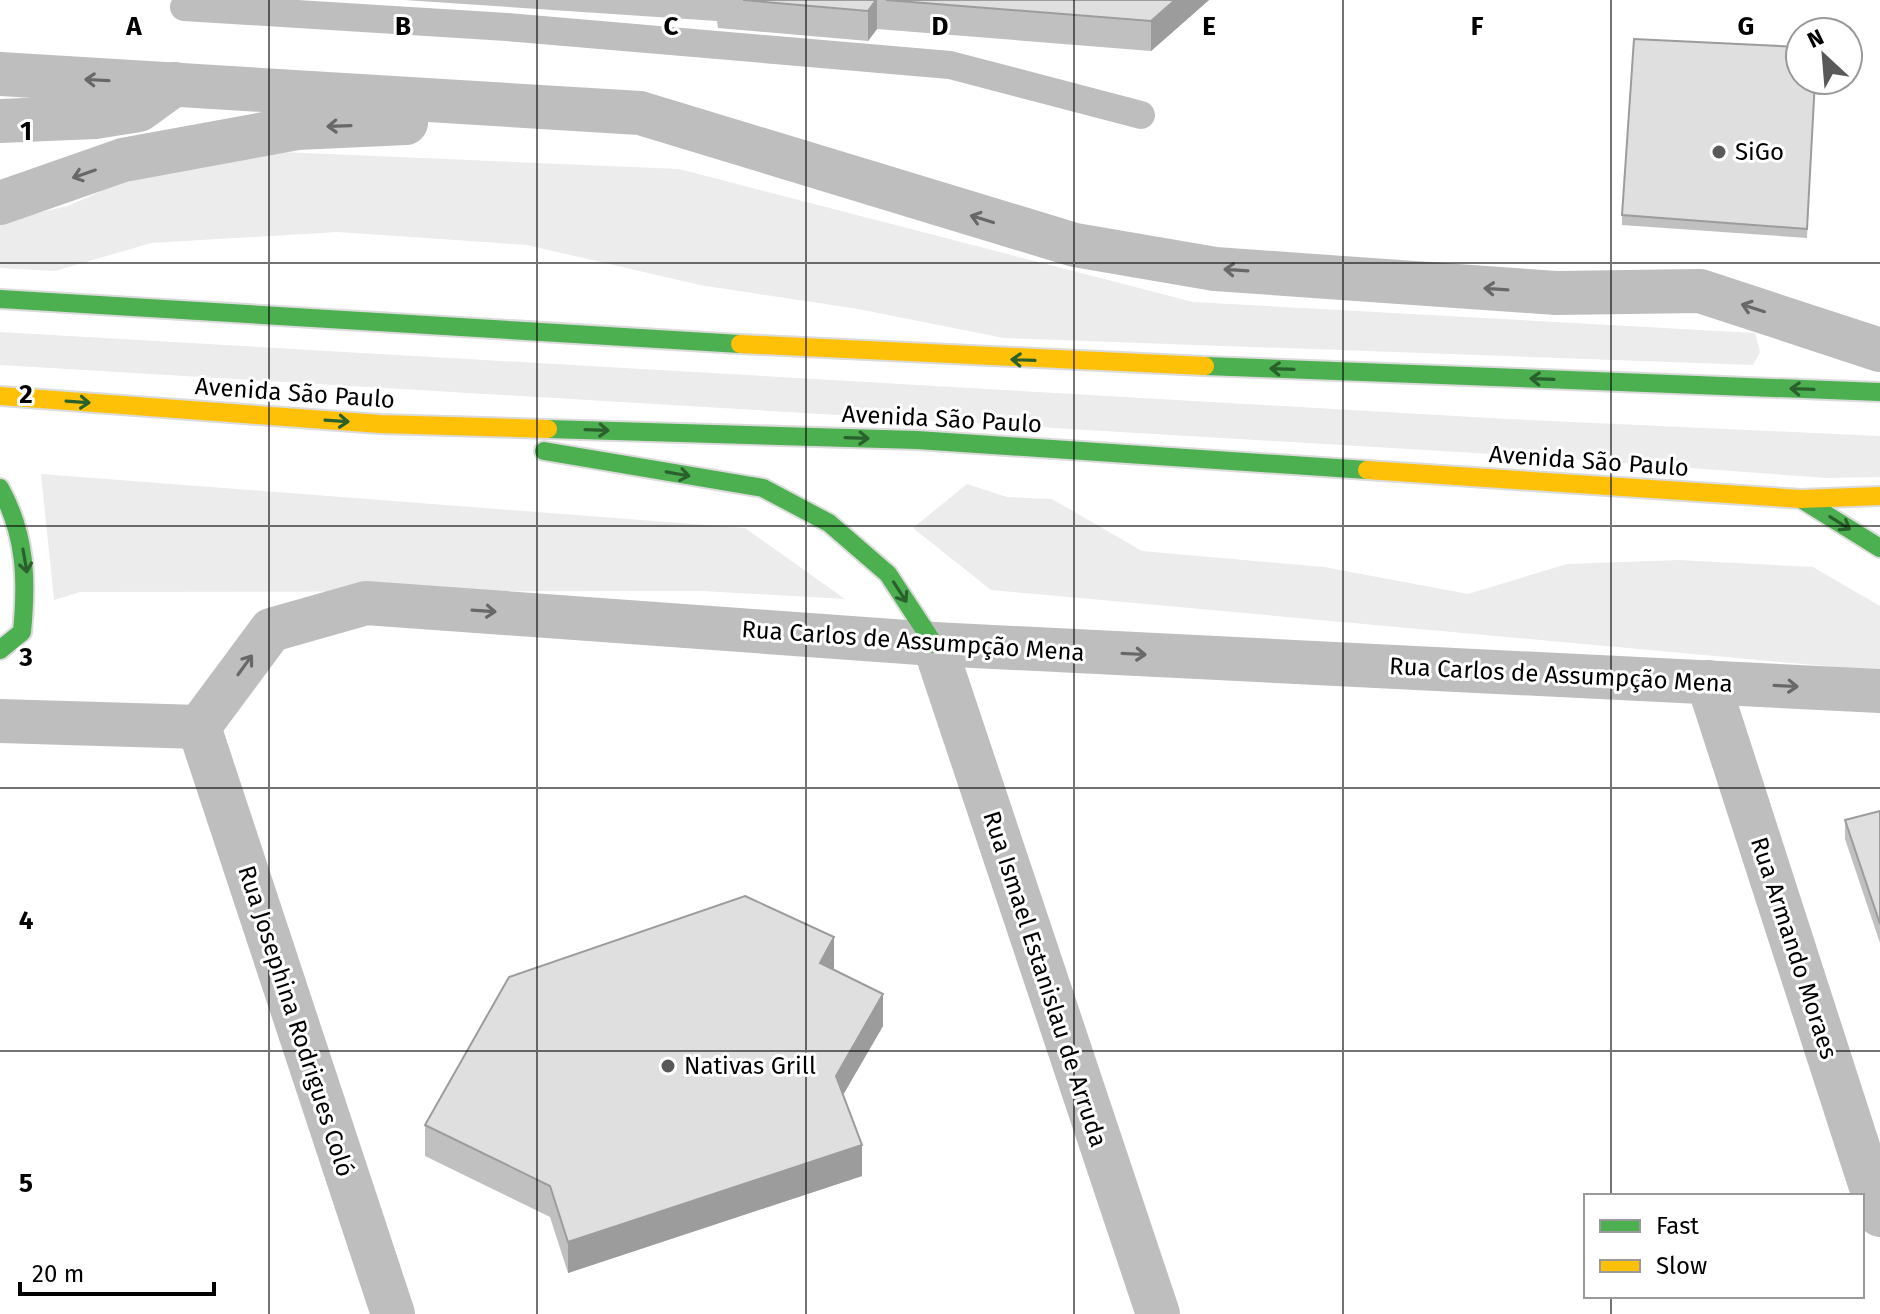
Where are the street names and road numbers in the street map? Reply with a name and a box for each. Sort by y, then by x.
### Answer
street label: Avenida São Paulo [194,372,396,414]
street label: Avenida São Paulo [841,400,1043,438]
street label: Avenida São Paulo [1488,440,1690,482]
street label: Rua Carlos de Assumpção Mena [740,615,1086,667]
street label: Rua Carlos de Assumpção Mena [1389,652,1733,698]
street label: Rua Ismael Estanislau de Arruda [977,807,1113,1151]
street label: Rua Armando Moraes [1745,833,1843,1063]
street label: Rua Josephina Rodrigues Coló [232,862,360,1180]

